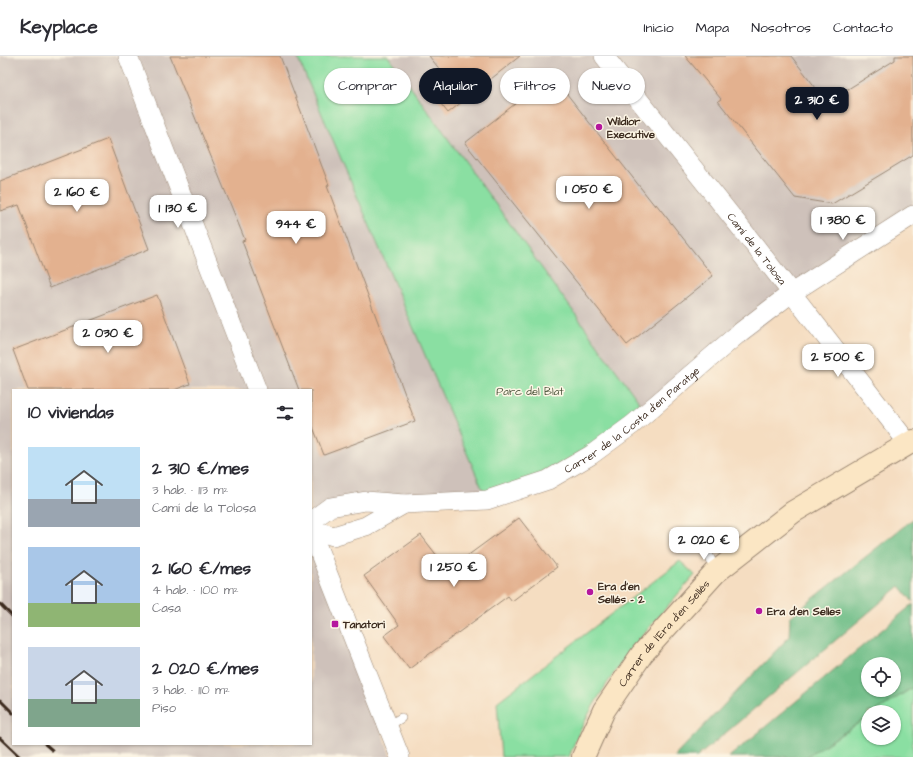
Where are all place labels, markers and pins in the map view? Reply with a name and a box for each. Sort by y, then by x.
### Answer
pin: 2 310 € [780,87,854,121]
place label: Wildior Executive [606,114,655,142]
marker: Wildior Executive [594,122,604,132]
pin: 1 050 € [552,176,626,210]
pin: 2 160 € [40,179,114,213]
pin: 1 130 € [141,195,215,229]
pin: 1 380 € [806,207,880,241]
pin: 944 € [268,211,324,245]
pin: 2 030 € [71,320,145,354]
pin: 2 500 € [801,344,875,378]
pin: 2 020 € [667,527,741,561]
pin: 1 250 € [417,554,491,588]
place label: Era d'en Sellés - 2 [597,579,645,607]
marker: Era d'en Sellés - 2 [585,587,595,597]
place label: Era d'en Selles [767,604,841,619]
marker: Era d'en Selles [754,606,764,616]
place label: Tanatori [342,617,385,632]
marker: Tanatori [330,619,340,629]

